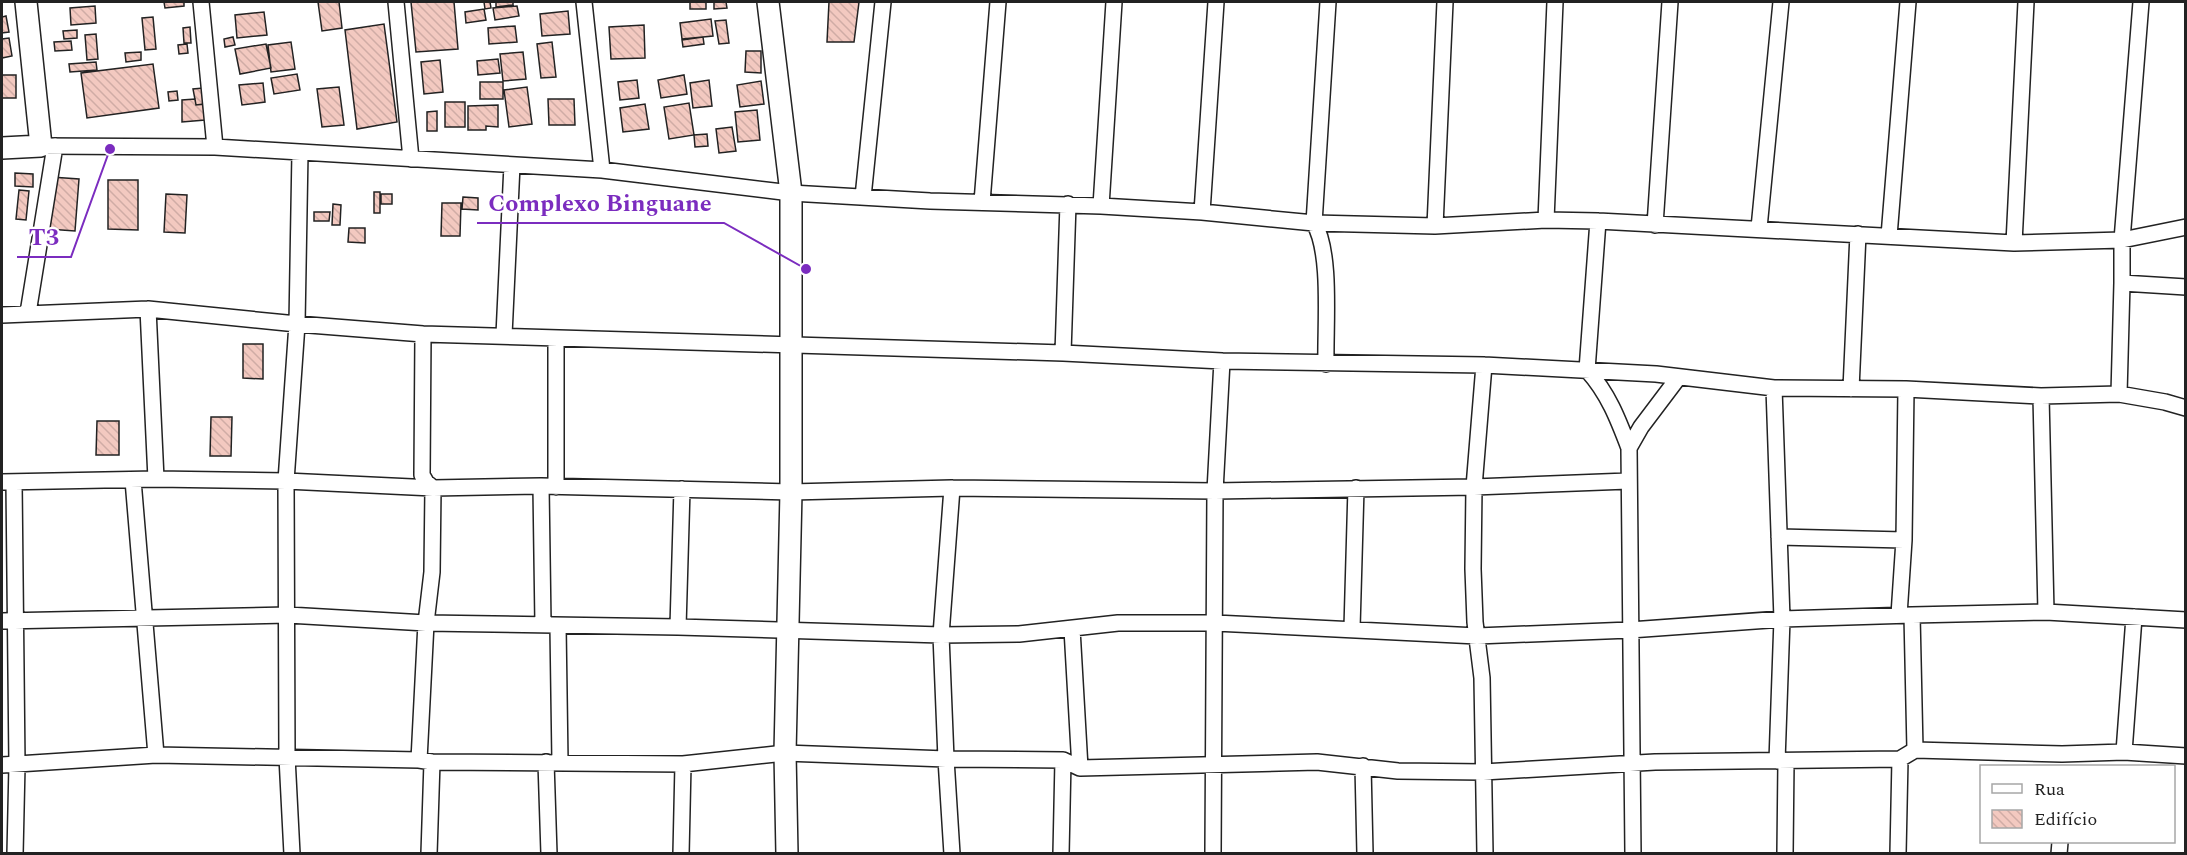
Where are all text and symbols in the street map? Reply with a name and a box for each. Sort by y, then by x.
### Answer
callout: Complexo Binguane [477,181,724,223]
text: Complexo Binguane [488,186,712,222]
callout: T3 [17,215,71,257]
text: T3 [29,220,59,256]
legend [1980,765,2175,843]
text: Rua [2034,776,2065,803]
text: Edifício [2034,806,2097,833]

